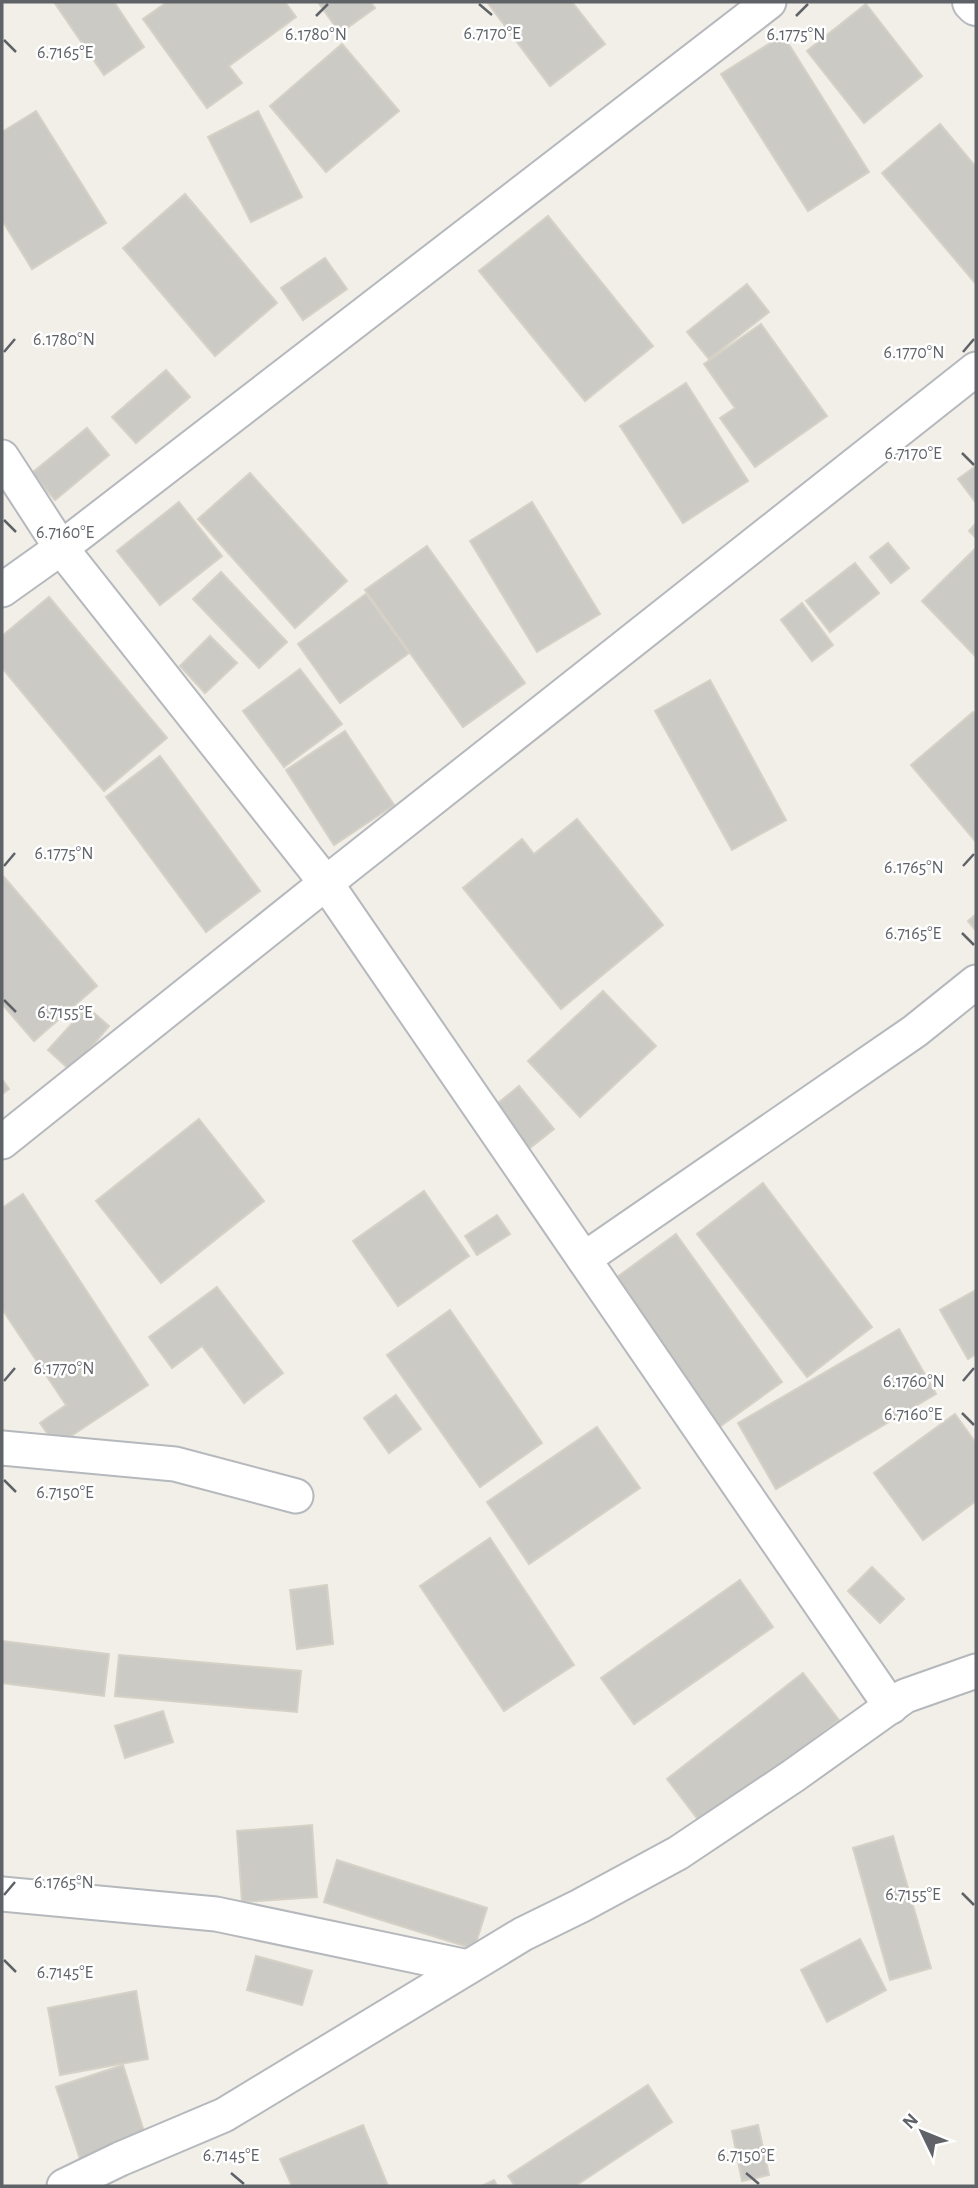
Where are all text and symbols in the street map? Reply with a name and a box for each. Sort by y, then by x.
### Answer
text: 6.7170°E [463,25,521,43]
text: 6.1780°N [285,26,347,44]
text: 6.1775°N [767,26,825,44]
text: 6.7165°E [37,44,93,62]
text: 6.1780°N [33,331,95,349]
text: 6.1770°N [884,344,944,362]
text: 6.7170°E [884,445,942,463]
text: 6.7160°E [36,524,94,542]
text: 6.1775°N [35,845,93,863]
text: 6.1765°N [884,859,944,877]
text: 6.7165°E [885,925,941,943]
text: 6.7155°E [37,1004,93,1022]
text: 6.1770°N [34,1360,94,1378]
text: 6.1760°N [883,1373,945,1391]
text: 6.7160°E [884,1406,942,1424]
text: 6.7150°E [36,1484,94,1502]
text: 6.1765°N [34,1874,94,1892]
text: 6.7155°E [885,1886,941,1904]
text: 6.7145°E [37,1964,94,1982]
north arrow [887,2097,957,2167]
text: N [899,2110,922,2133]
text: 6.7145°E [203,2147,260,2165]
text: 6.7150°E [717,2147,775,2165]

